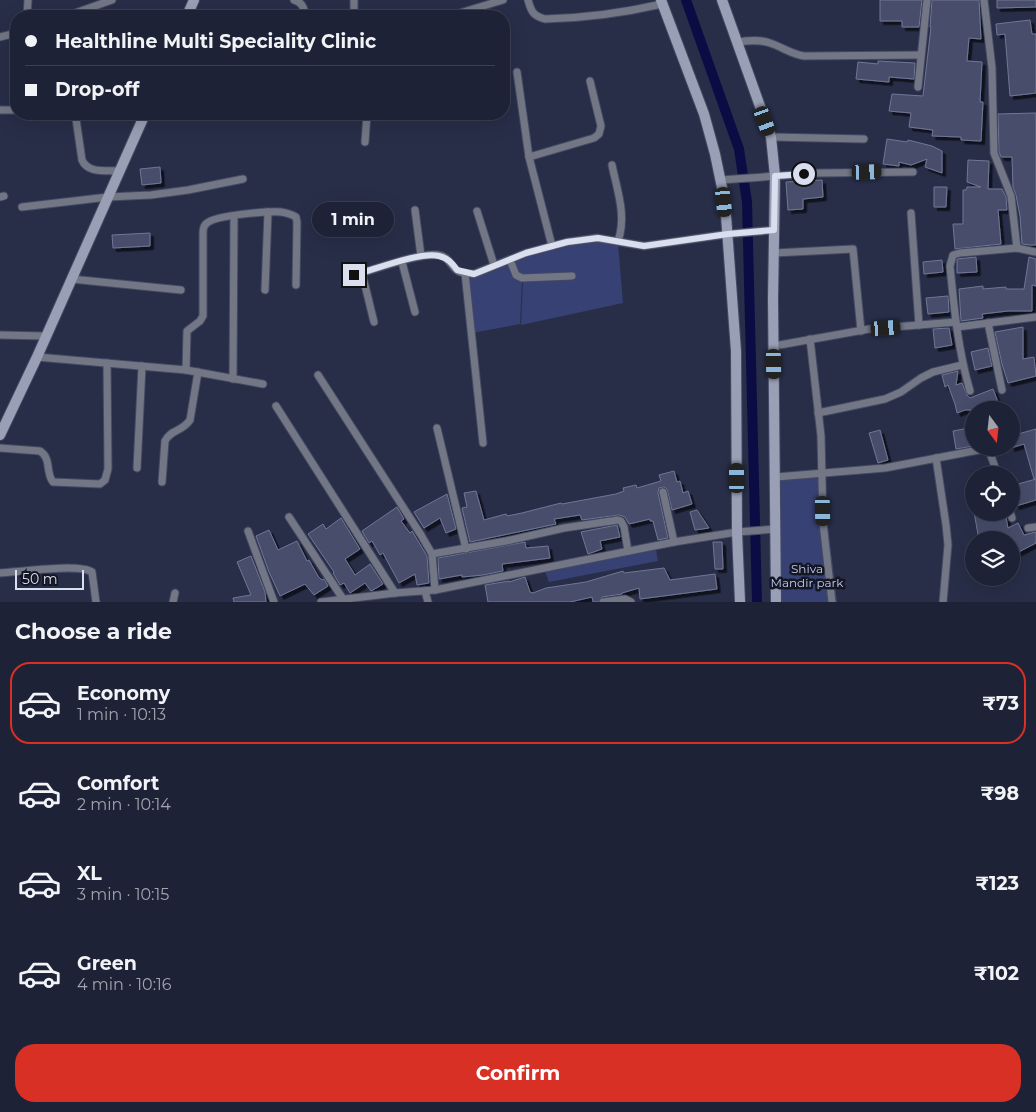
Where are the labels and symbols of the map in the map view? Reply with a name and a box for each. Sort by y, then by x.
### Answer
car [752,104,777,138]
route start [793,163,815,185]
car [851,164,882,180]
car [714,186,733,218]
callout: 1 min [313,202,395,238]
route end [343,264,365,286]
car [870,319,901,337]
car [766,349,781,379]
north arrow [965,401,1020,456]
car [729,463,744,493]
car [815,496,830,526]
park label: Shiva Mandir park [770,561,844,590]
scale bar [15,567,84,590]

